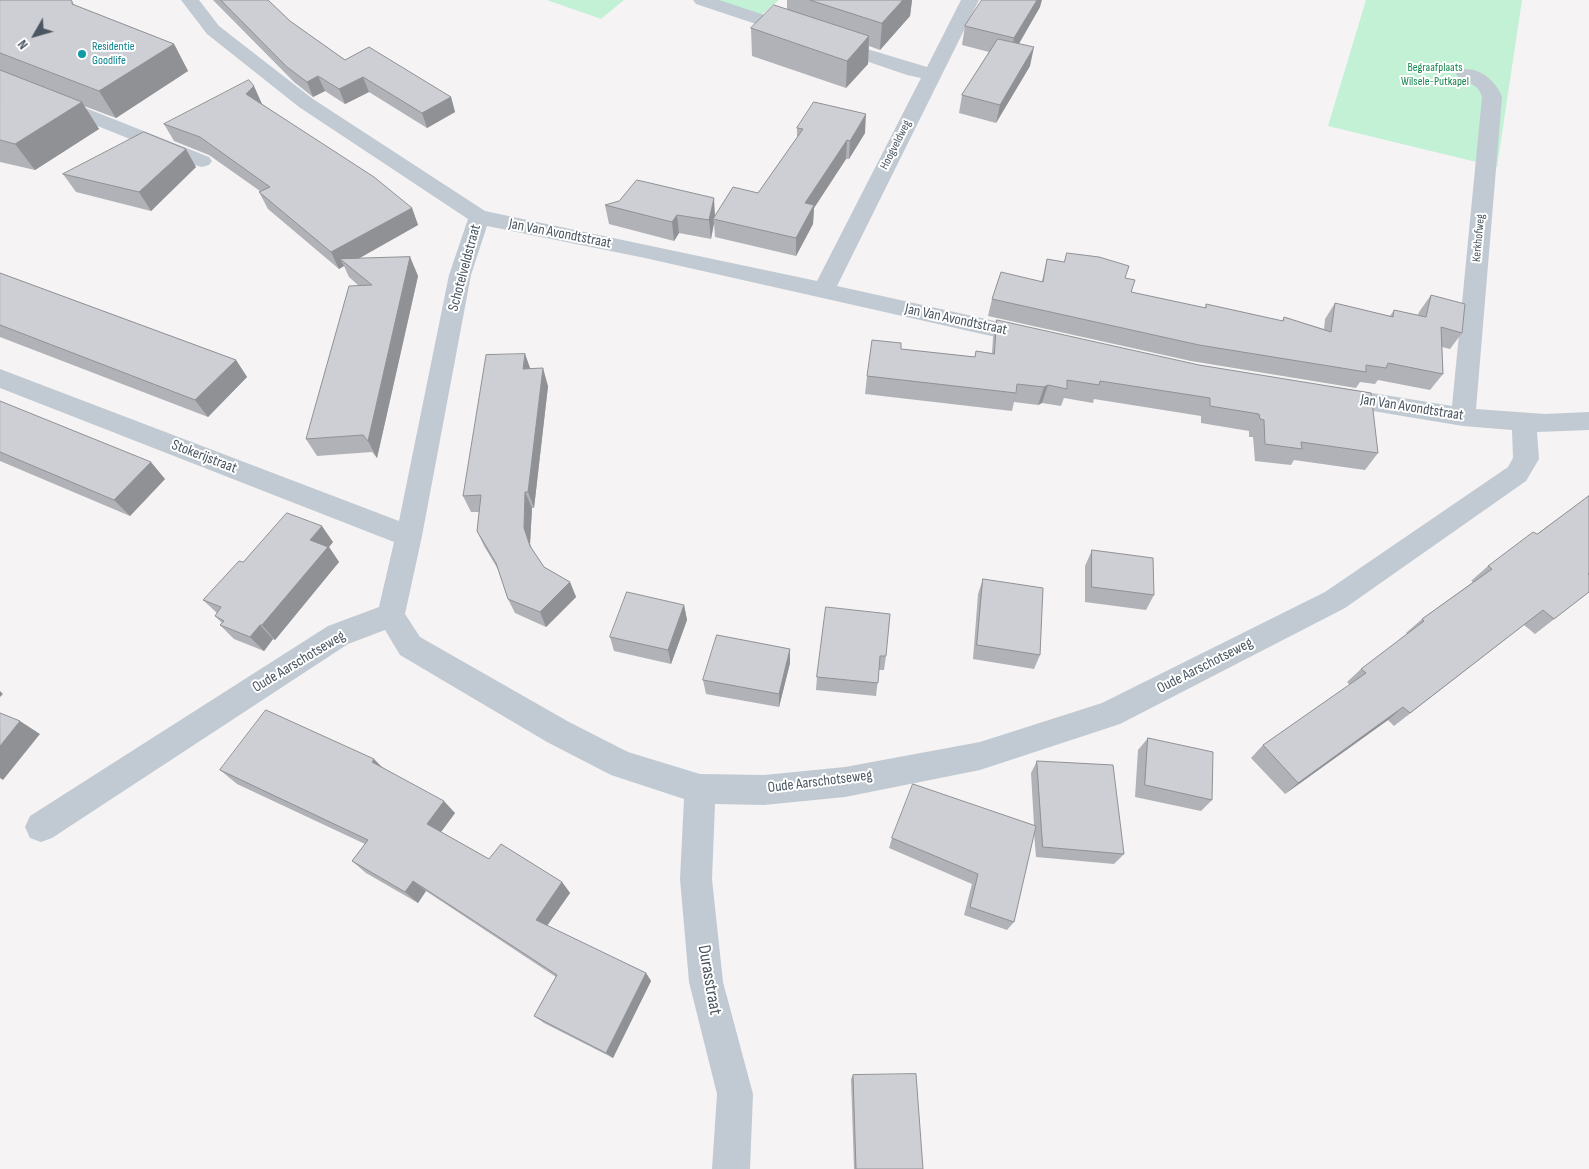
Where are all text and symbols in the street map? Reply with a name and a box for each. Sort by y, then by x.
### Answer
north arrow [10,10,60,60]
text: N [14,36,32,53]
place label: Residentie Goodlife [92,40,135,68]
marker: Residentie Goodlife [76,48,88,60]
park label: Begraafplaats Wilsele-Putkapel [1401,61,1469,89]
street label: Hoogveldweg [877,118,915,172]
street label: Kerkhofweg [1470,214,1488,262]
street label: Jan Van Avondtstraat [507,215,613,253]
street label: Schotelveldstraat [445,223,485,313]
street label: Jan Van Avondtstraat [903,300,1009,340]
street label: Jan Van Avondtstraat [1359,391,1465,425]
street label: Stokerijstraat [169,436,239,478]
street label: Oude Aarschotseweg [249,627,349,697]
street label: Oude Aarschotseweg [1154,634,1256,698]
street label: Oude Aarschotseweg [767,767,873,797]
street label: Durasstraat [692,943,726,1017]

